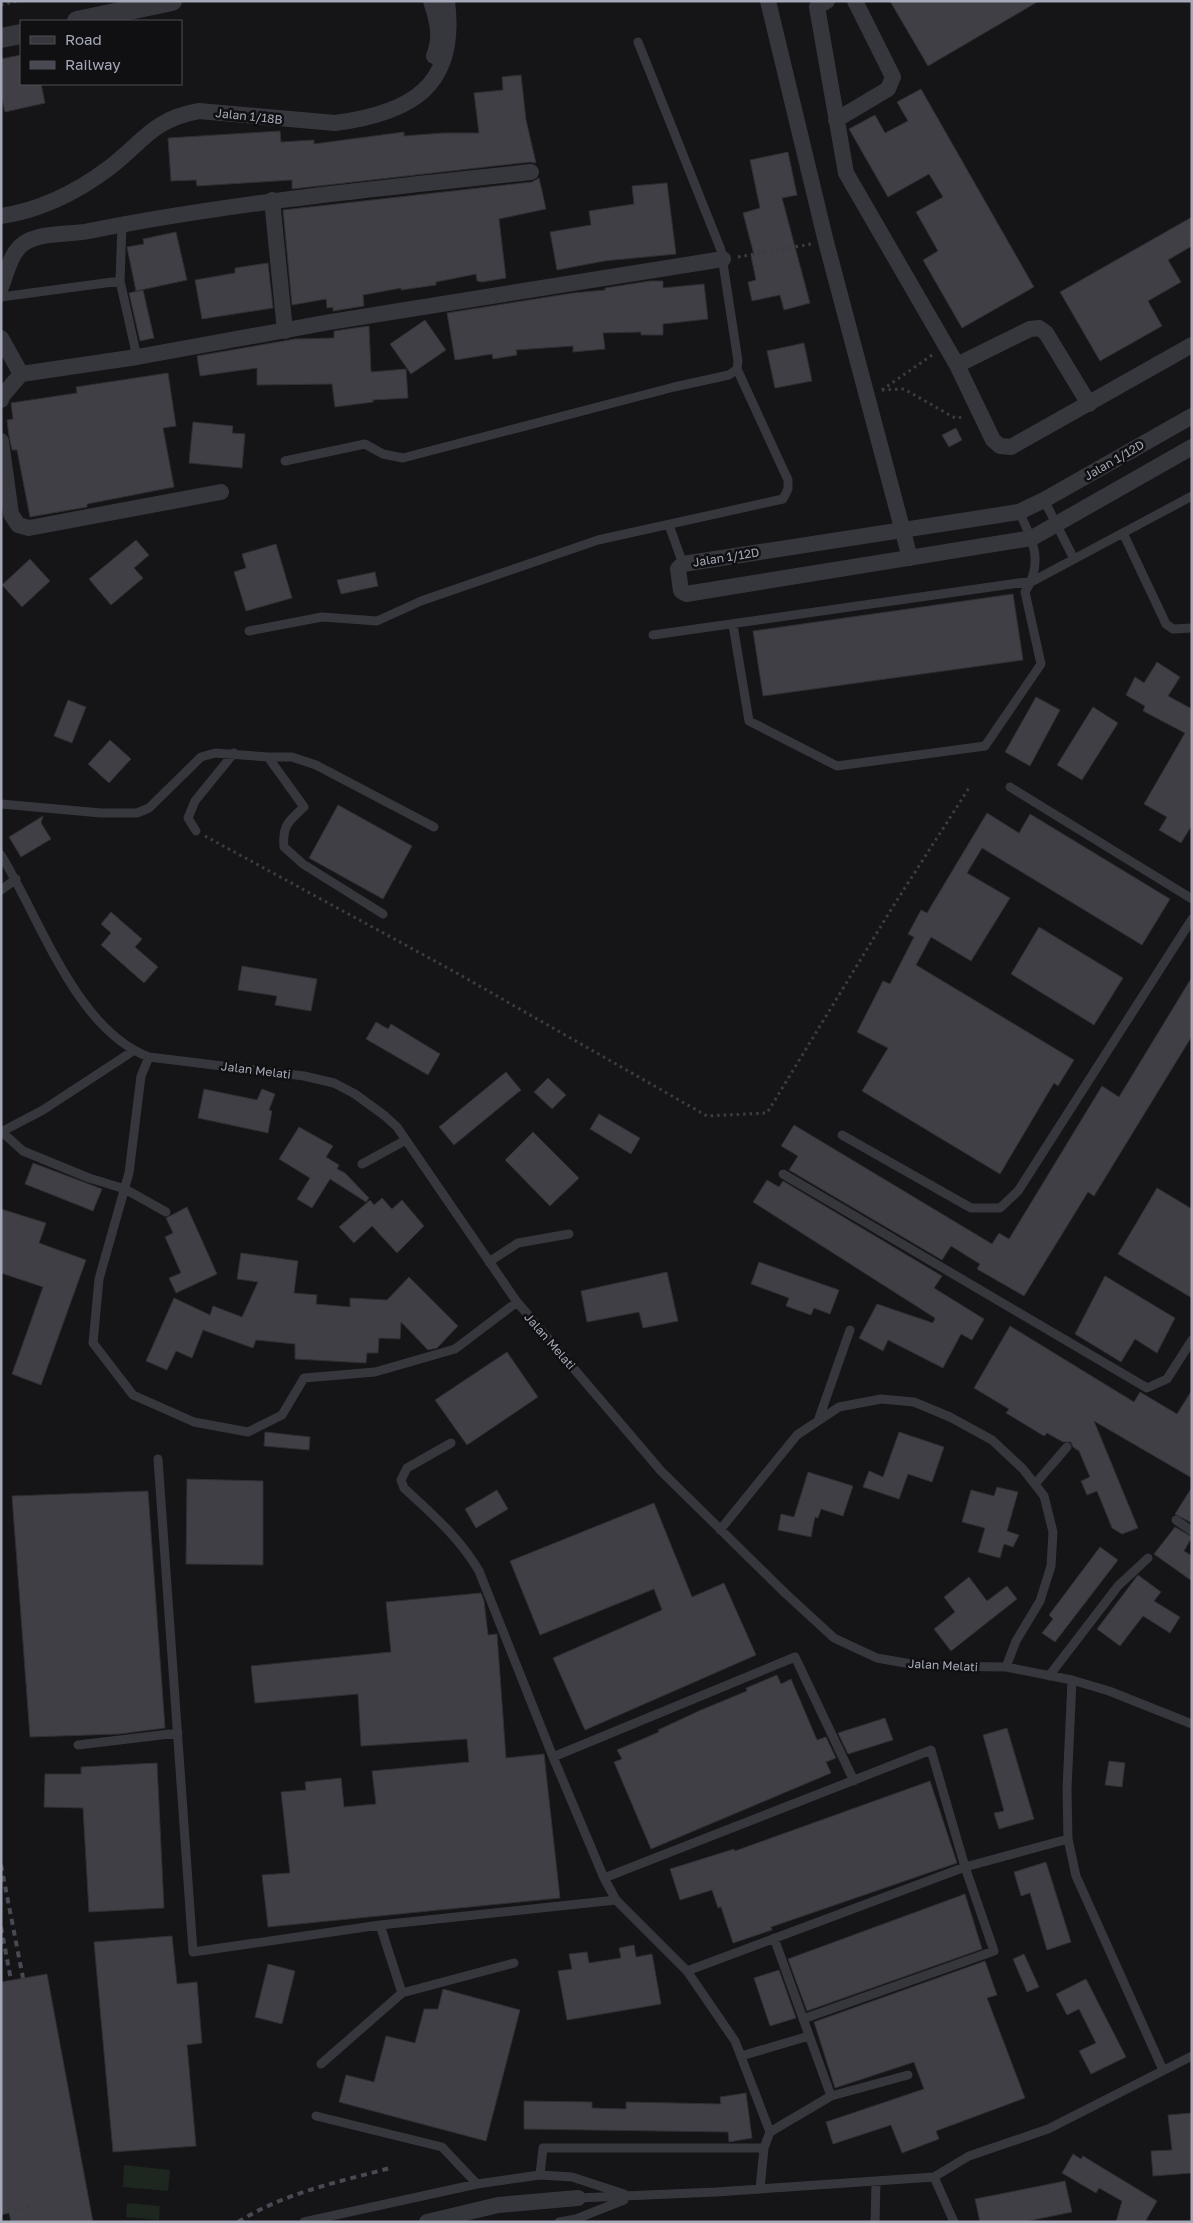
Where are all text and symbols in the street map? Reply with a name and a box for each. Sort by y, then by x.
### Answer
legend [20,20,182,85]
text: Road [65,30,102,48]
text: Railway [65,55,121,73]
street label: Jalan 1/18B [215,105,283,127]
street label: Jalan 1/12D [1081,437,1147,483]
street label: Jalan 1/12D [692,544,760,570]
street label: Jalan Melati [220,1058,292,1082]
street label: Jalan Melati [521,1310,579,1372]
street label: Jalan Melati [908,1656,978,1674]

